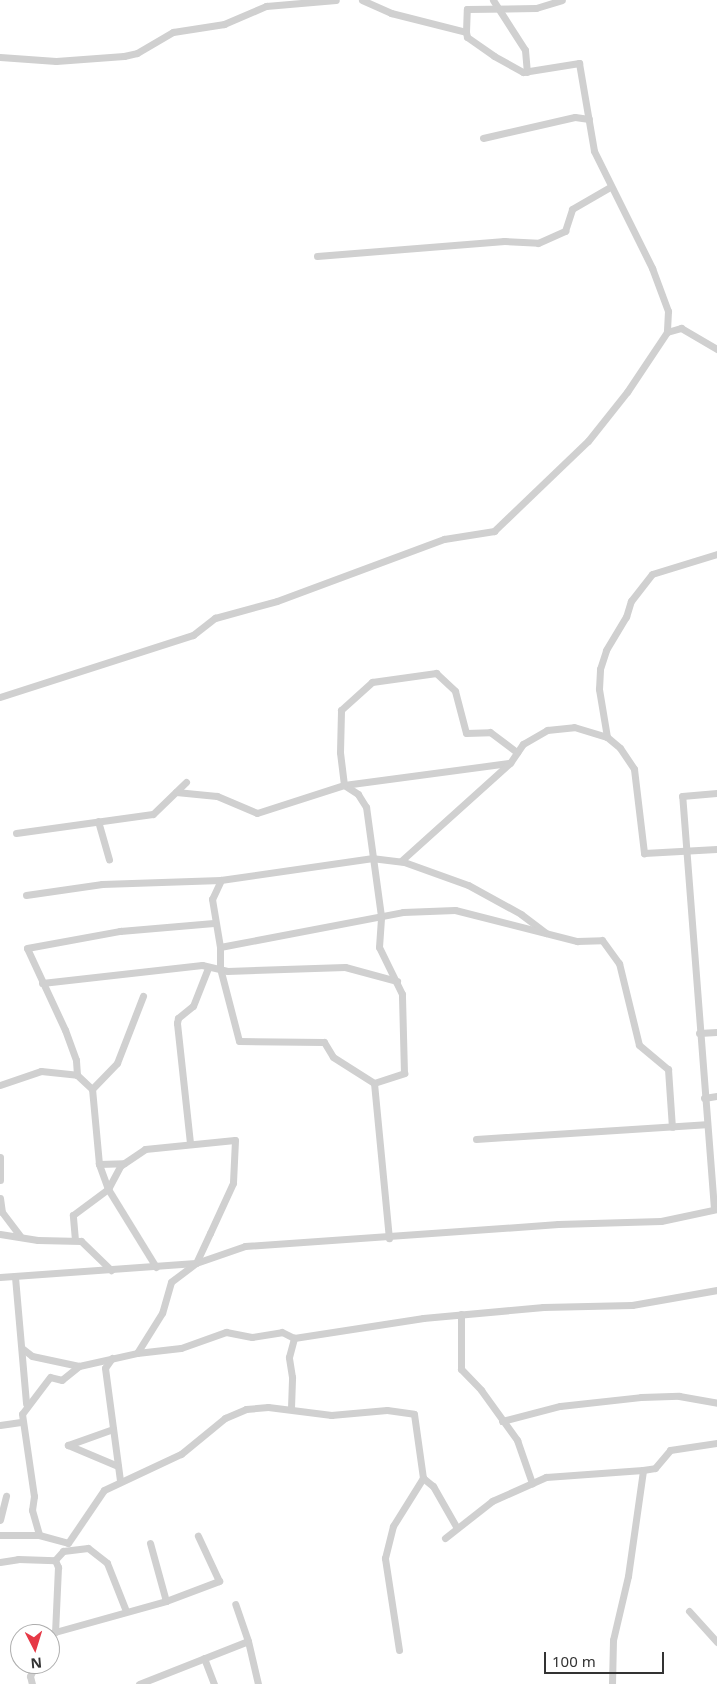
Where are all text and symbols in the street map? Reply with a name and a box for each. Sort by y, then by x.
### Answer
north arrow [10,1624,60,1674]
scale bar [547,1642,667,1674]
text: 100 m [552,1651,596,1671]
text: N [30,1653,43,1673]

